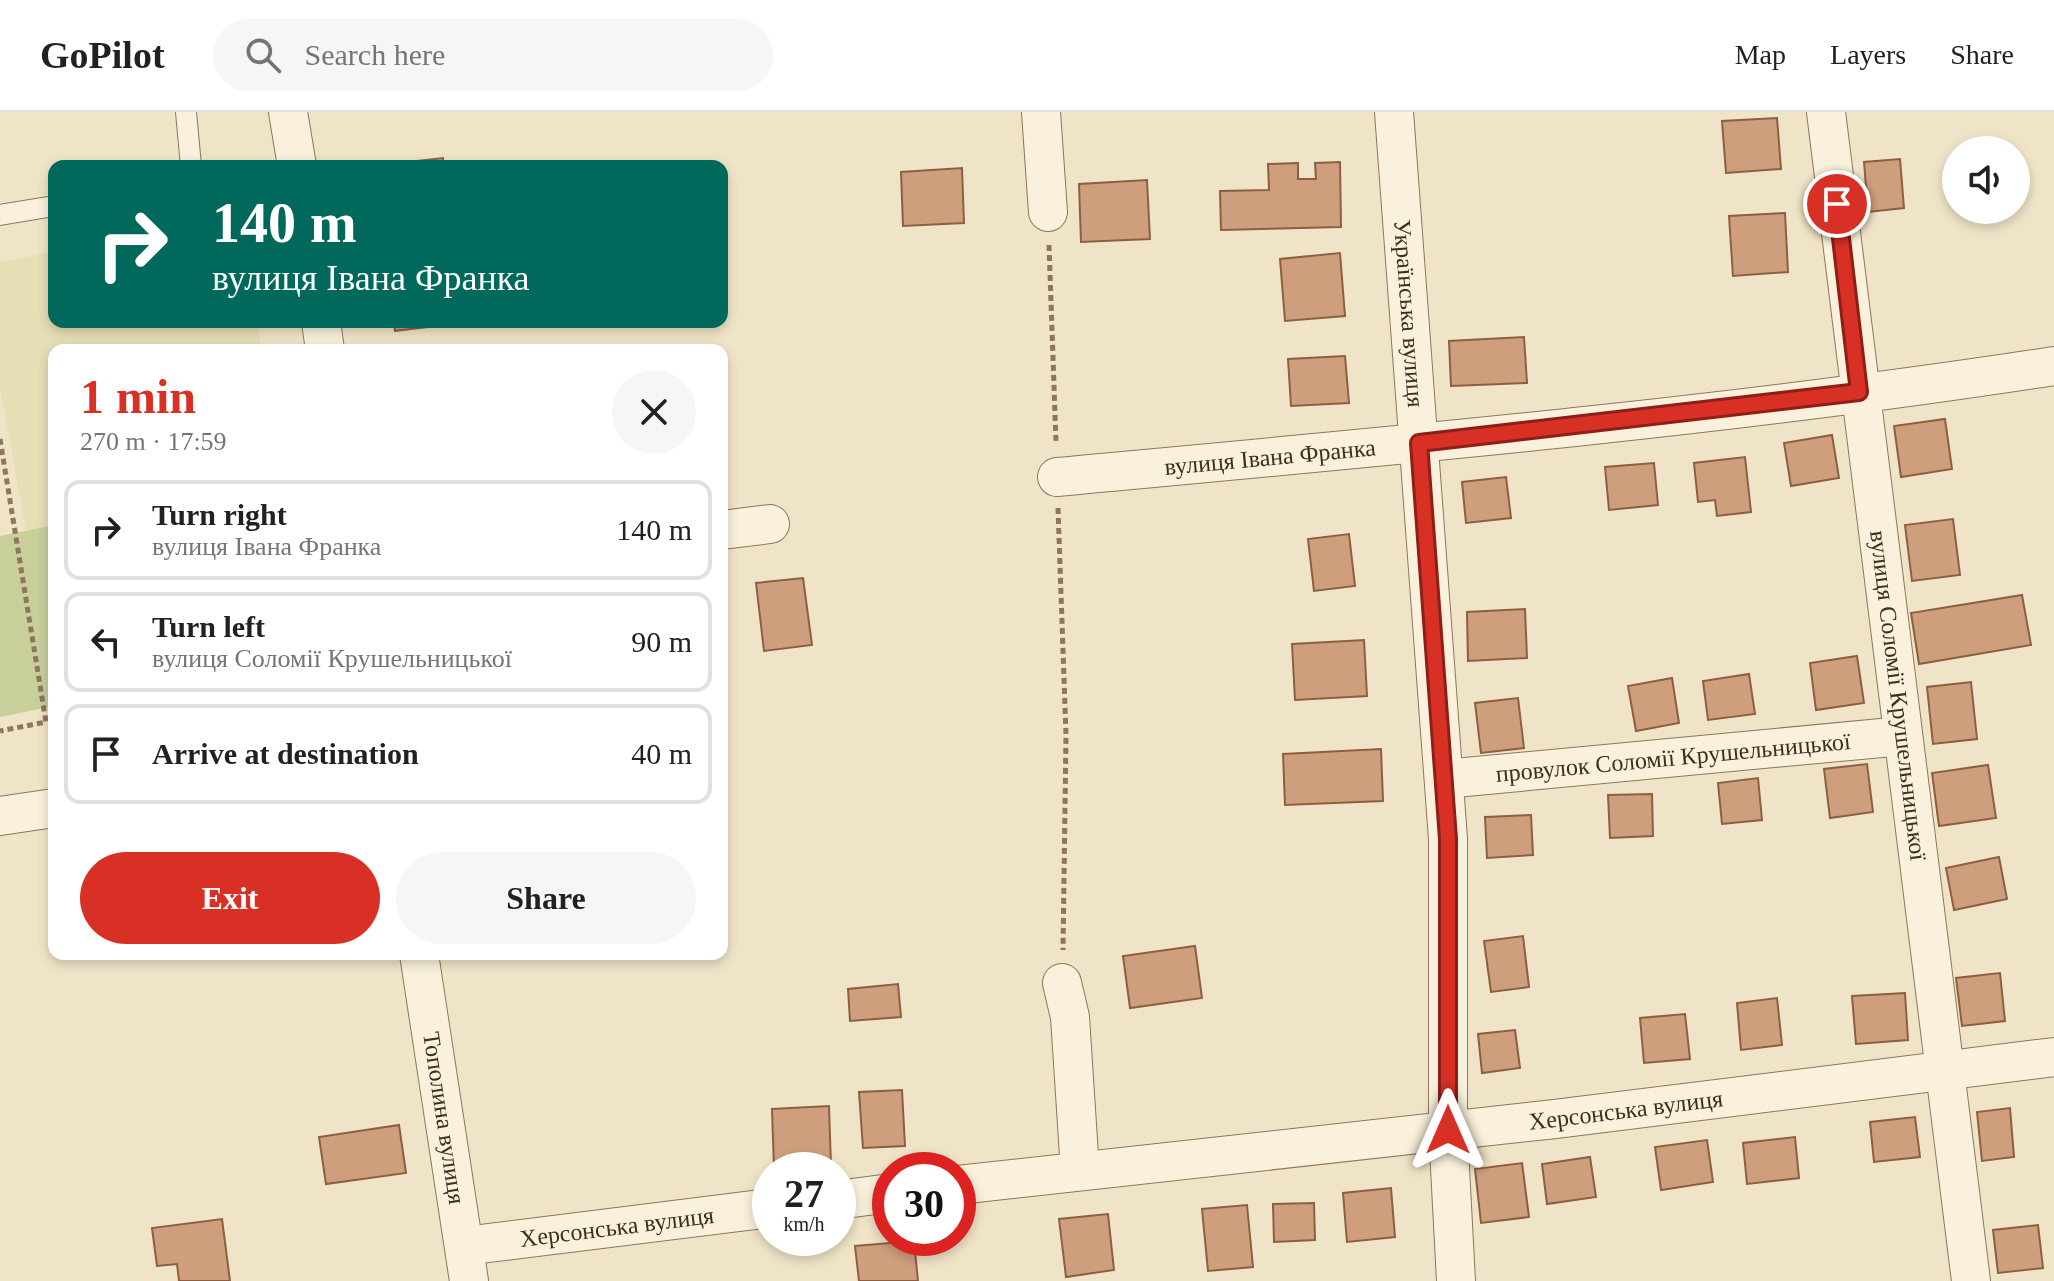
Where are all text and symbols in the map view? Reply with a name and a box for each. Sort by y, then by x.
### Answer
search box [213,19,773,91]
icon: search [241,33,285,77]
text: GoPilot [40,34,165,76]
text: Search here [305,38,445,71]
text: Map [1735,39,1786,70]
text: Layers [1830,39,1906,70]
text: Share [1950,39,2014,70]
map controls [1942,136,2030,224]
button: sound [1942,136,2030,224]
pin [1803,170,1871,238]
icon: arrive [1815,182,1859,226]
icon: right [80,192,184,296]
text: 140 m [212,192,357,254]
street label: Українська вулиця [1389,218,1429,408]
text: вулиця Івана Франка [212,258,530,298]
text: 1 min [80,370,196,423]
button: close [612,370,696,454]
text: 270 m · 17:59 [80,427,227,456]
street label: вулиця Івана Франка [1163,434,1377,480]
text: Turn right [152,498,287,531]
icon: right [84,508,128,552]
text: 140 m [616,513,692,546]
street label: вулиця Соломії Крушельницької [1865,529,1932,862]
text: вулиця Івана Франка [152,532,381,561]
text: Turn left [152,610,265,643]
icon: left [84,620,128,664]
text: 90 m [631,625,692,658]
text: вулиця Соломії Крушельницької [152,644,512,673]
street label: провулок Соломії Крушельницької [1494,728,1852,787]
icon: arrive [84,732,128,776]
text: Arrive at destination [152,737,419,770]
text: 40 m [631,737,692,770]
button: Exit [80,852,380,944]
button: Share [396,852,696,944]
street label: Тополина вулиця [418,1030,470,1206]
street label: Херсонська вулиця [1527,1085,1724,1135]
position arrow [1406,1088,1490,1172]
speed limit sign: 30 [872,1152,976,1256]
text: 27 [784,1171,824,1216]
street label: Херсонська вулиця [518,1202,715,1252]
text: km/h [783,1213,825,1235]

